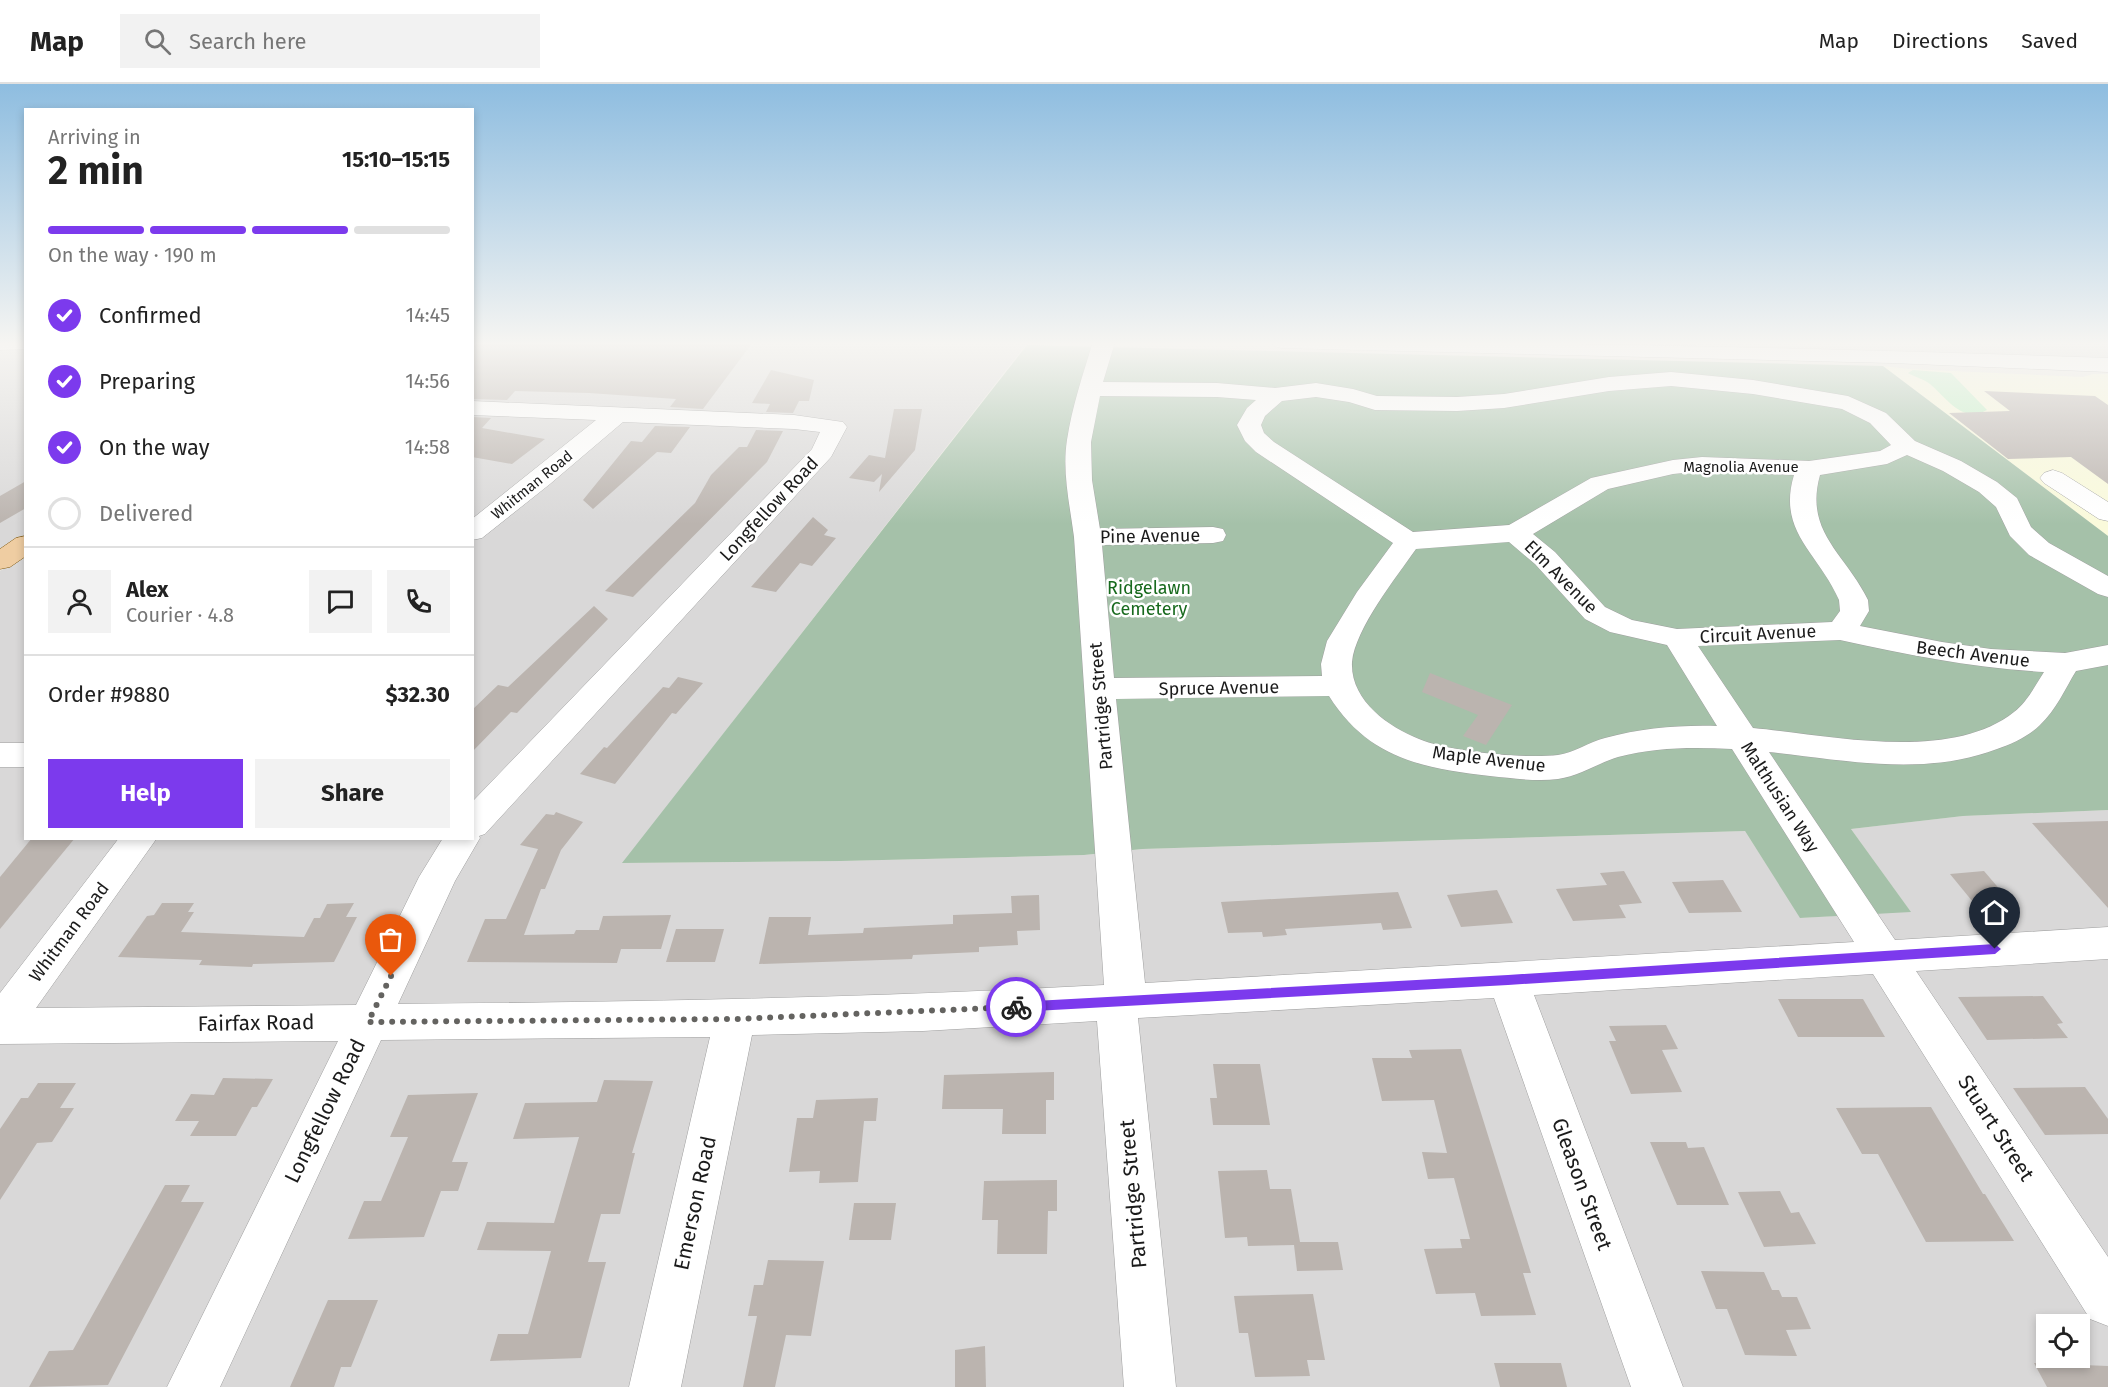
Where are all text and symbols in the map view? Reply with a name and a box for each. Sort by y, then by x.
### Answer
search box [120,14,540,68]
text: Map [30,25,84,58]
icon: search [141,25,174,58]
text: Search here [189,28,307,55]
text: Map [1819,28,1859,54]
text: Directions [1892,28,1988,54]
text: Saved [2021,28,2078,54]
text: Arriving in [48,125,141,149]
text: 15:10–15:15 [342,146,450,173]
text: 2 min [48,148,144,194]
text: On the way · 190 m [48,243,217,267]
icon: check [48,299,81,332]
text: Confirmed [99,302,202,329]
text: 14:45 [406,303,450,327]
icon: check [48,365,81,398]
text: Preparing [99,368,195,395]
text: 14:56 [405,369,450,393]
icon: check [48,431,81,464]
text: On the way [99,434,210,461]
text: 14:58 [405,435,450,459]
street label: Whitman Road [488,447,576,523]
street label: Longfellow Road [715,452,823,566]
street label: Magnolia Avenue [1683,458,1799,476]
text: Delivered [99,500,194,527]
street label: Pine Avenue [1100,524,1200,548]
street label: Elm Avenue [1520,536,1602,618]
button: person [48,570,111,633]
button: chat [309,570,372,633]
button: phone [387,570,450,633]
text: Alex [126,576,169,603]
park label: Ridgelawn Cemetery [1107,577,1191,620]
text: Courier · 4.8 [126,603,234,627]
street label: Circuit Avenue [1699,620,1817,648]
street label: Beech Avenue [1915,636,2031,672]
street label: Partridge Street [1084,641,1118,771]
street label: Spruce Avenue [1159,676,1279,700]
text: Order #9880 [48,681,170,708]
text: $32.30 [385,681,450,708]
street label: Malthusian Way [1736,737,1824,857]
street label: Maple Avenue [1431,741,1547,777]
button: Help [48,759,243,828]
button: Share [255,759,450,828]
street label: Whitman Road [24,878,114,986]
pin [1969,887,2020,949]
icon: home [1978,896,2011,929]
pin [365,914,416,976]
icon: bag [374,923,407,956]
courier [986,977,1046,1037]
icon: bike [1000,991,1033,1024]
street label: Fairfax Road [197,1009,315,1037]
street label: Longfellow Road [279,1035,371,1187]
street label: Stuart Street [1952,1070,2040,1186]
street label: Gleason Street [1546,1114,1618,1254]
street label: Partridge Street [1114,1118,1152,1270]
street label: Emerson Road [668,1133,722,1273]
map controls [2036,1314,2090,1368]
button: locate [2036,1314,2090,1368]

